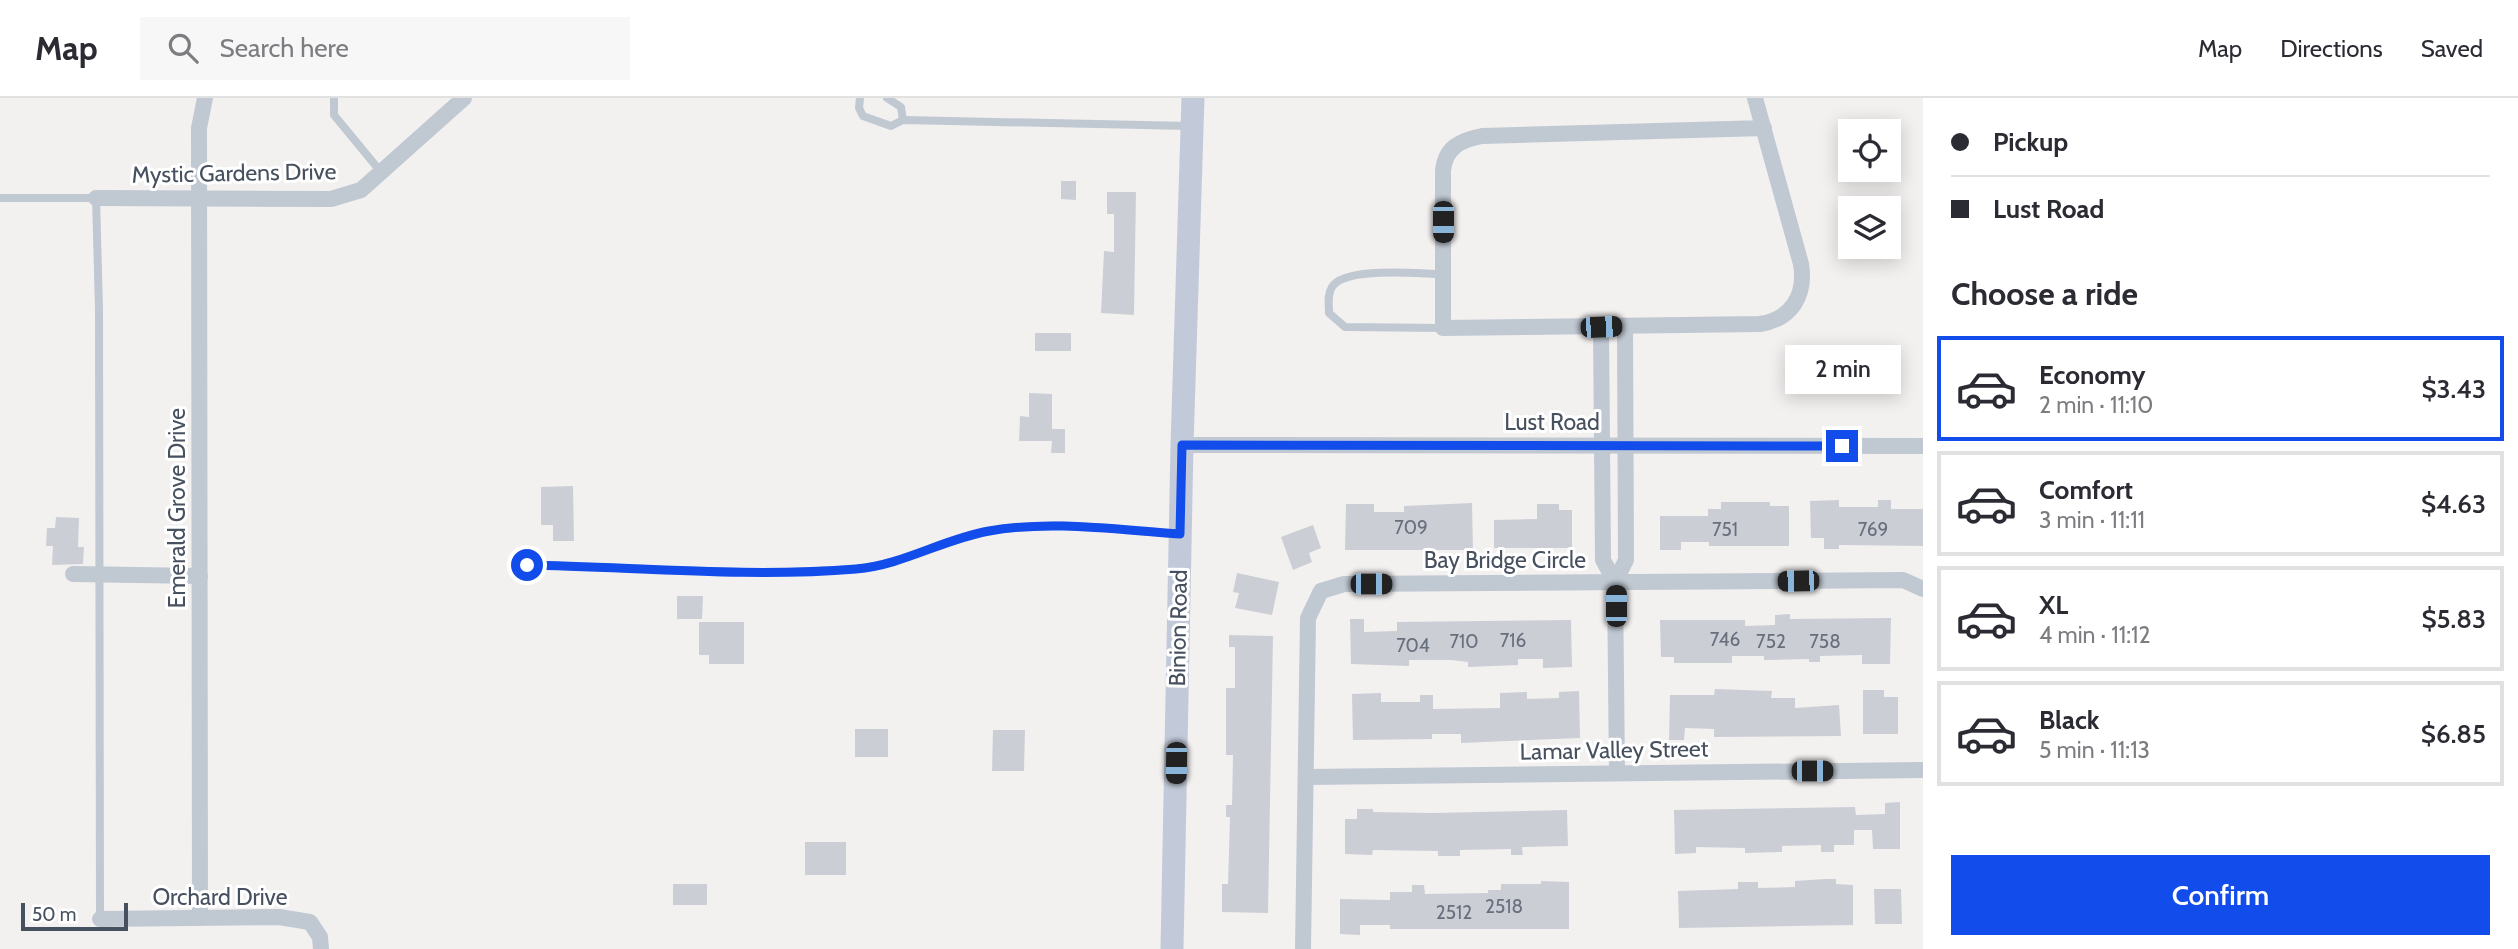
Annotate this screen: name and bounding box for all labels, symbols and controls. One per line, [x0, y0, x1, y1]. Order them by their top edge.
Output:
search box [140, 17, 630, 80]
text: Map [35, 28, 98, 68]
icon: search [164, 29, 202, 67]
text: Search here [220, 32, 349, 64]
text: Map [2198, 34, 2242, 63]
text: Directions [2280, 34, 2383, 63]
text: Saved [2421, 34, 2483, 63]
map controls [1838, 119, 1901, 259]
button: locate [1838, 119, 1901, 182]
text: Pickup [1993, 126, 2068, 158]
street label: Mystic Gardens Drive [131, 157, 337, 189]
text: Lust Road [1993, 193, 2104, 225]
button: layers [1838, 196, 1901, 259]
car [1433, 201, 1454, 243]
text: Choose a ride [1951, 274, 2138, 313]
car [1580, 316, 1623, 338]
callout: 2 min [1784, 344, 1900, 394]
text: 2 min [1815, 355, 1871, 383]
icon: car [1955, 357, 2018, 420]
text: Economy [2039, 359, 2145, 391]
text: $3.43 [2421, 373, 2486, 405]
text: 2 min · 11:10 [2039, 391, 2153, 419]
street label: Emerald Grove Drive [163, 408, 191, 608]
street label: Lust Road [1504, 408, 1600, 436]
route end [1826, 430, 1858, 462]
icon: car [1955, 472, 2018, 535]
text: Comfort [2039, 474, 2133, 506]
text: $4.63 [2421, 488, 2486, 520]
text: 3 min · 11:11 [2039, 506, 2145, 534]
house number: 709 [1394, 516, 1428, 539]
house number: 751 [1712, 518, 1738, 541]
house number: 769 [1858, 518, 1888, 541]
street label: Bay Bridge Circle [1424, 546, 1586, 574]
route start [511, 549, 543, 581]
street label: Binion Road [1163, 569, 1193, 687]
car [1777, 570, 1820, 592]
car [1351, 574, 1393, 595]
car [1606, 585, 1627, 627]
icon: car [1955, 587, 2018, 650]
text: XL [2039, 589, 2068, 621]
text: $5.83 [2421, 603, 2486, 635]
text: 4 min · 11:12 [2039, 621, 2151, 649]
house number: 746 [1710, 628, 1740, 651]
house number: 716 [1500, 629, 1526, 652]
house number: 710 [1449, 630, 1479, 653]
house number: 752 [1756, 630, 1786, 653]
house number: 758 [1809, 630, 1841, 653]
house number: 704 [1396, 634, 1430, 657]
icon: car [1955, 702, 2018, 765]
text: Black [2039, 704, 2099, 736]
text: $6.85 [2421, 718, 2486, 750]
street label: Lamar Valley Street [1519, 734, 1709, 766]
text: 5 min · 11:13 [2039, 736, 2150, 764]
car [1166, 742, 1187, 784]
car [1792, 761, 1834, 782]
button: Confirm [1951, 855, 2490, 935]
street label: Orchard Drive [153, 883, 288, 911]
house number: 2518 [1485, 895, 1523, 918]
scale bar [21, 900, 128, 932]
house number: 2512 [1436, 901, 1472, 924]
text: 50 m [32, 903, 76, 926]

